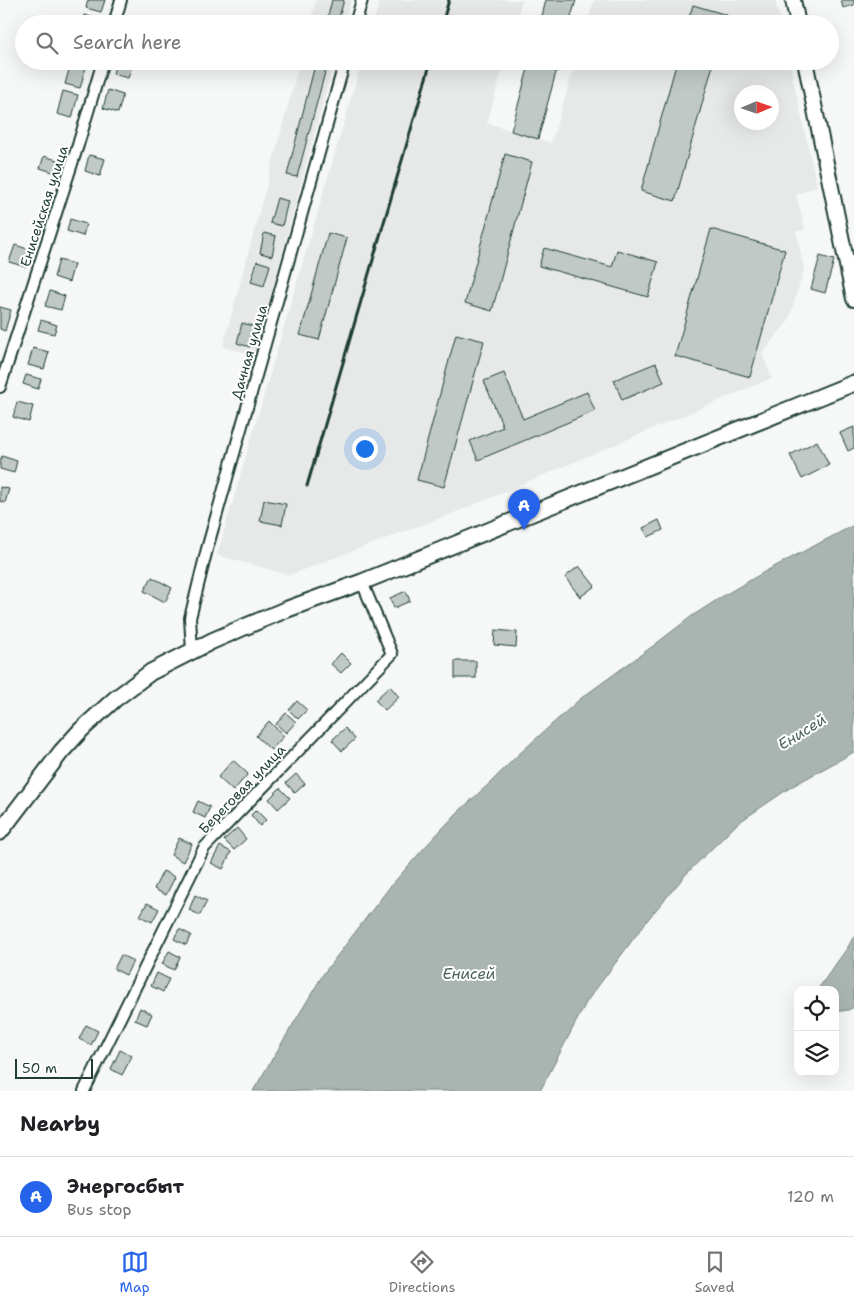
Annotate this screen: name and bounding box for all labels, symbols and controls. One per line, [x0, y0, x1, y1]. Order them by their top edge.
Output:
search box [15, 15, 839, 70]
icon: search [33, 29, 61, 57]
text: Search here [73, 30, 182, 55]
north arrow [734, 85, 779, 130]
street label: Енисейская улица [16, 143, 72, 269]
street label: Дачная улица [227, 302, 271, 401]
your location [352, 436, 378, 462]
pin: A [508, 489, 540, 530]
water label: Енисей [774, 709, 830, 755]
street label: Береговая улица [195, 740, 289, 838]
water label: Енисей [442, 964, 496, 984]
map controls [794, 986, 839, 1076]
button: locate [794, 986, 839, 1031]
button: layers [794, 1031, 839, 1076]
scale bar [15, 1056, 92, 1079]
text: 50 m [22, 1059, 57, 1077]
text: Nearby [20, 1110, 100, 1138]
text: Энергосбыт [67, 1174, 184, 1199]
text: A [30, 1186, 42, 1207]
text: 120 m [787, 1186, 834, 1207]
text: Bus stop [67, 1199, 132, 1220]
tab: Map [120, 1248, 150, 1296]
tab: Directions [389, 1248, 455, 1296]
tab: Saved [695, 1248, 734, 1296]

